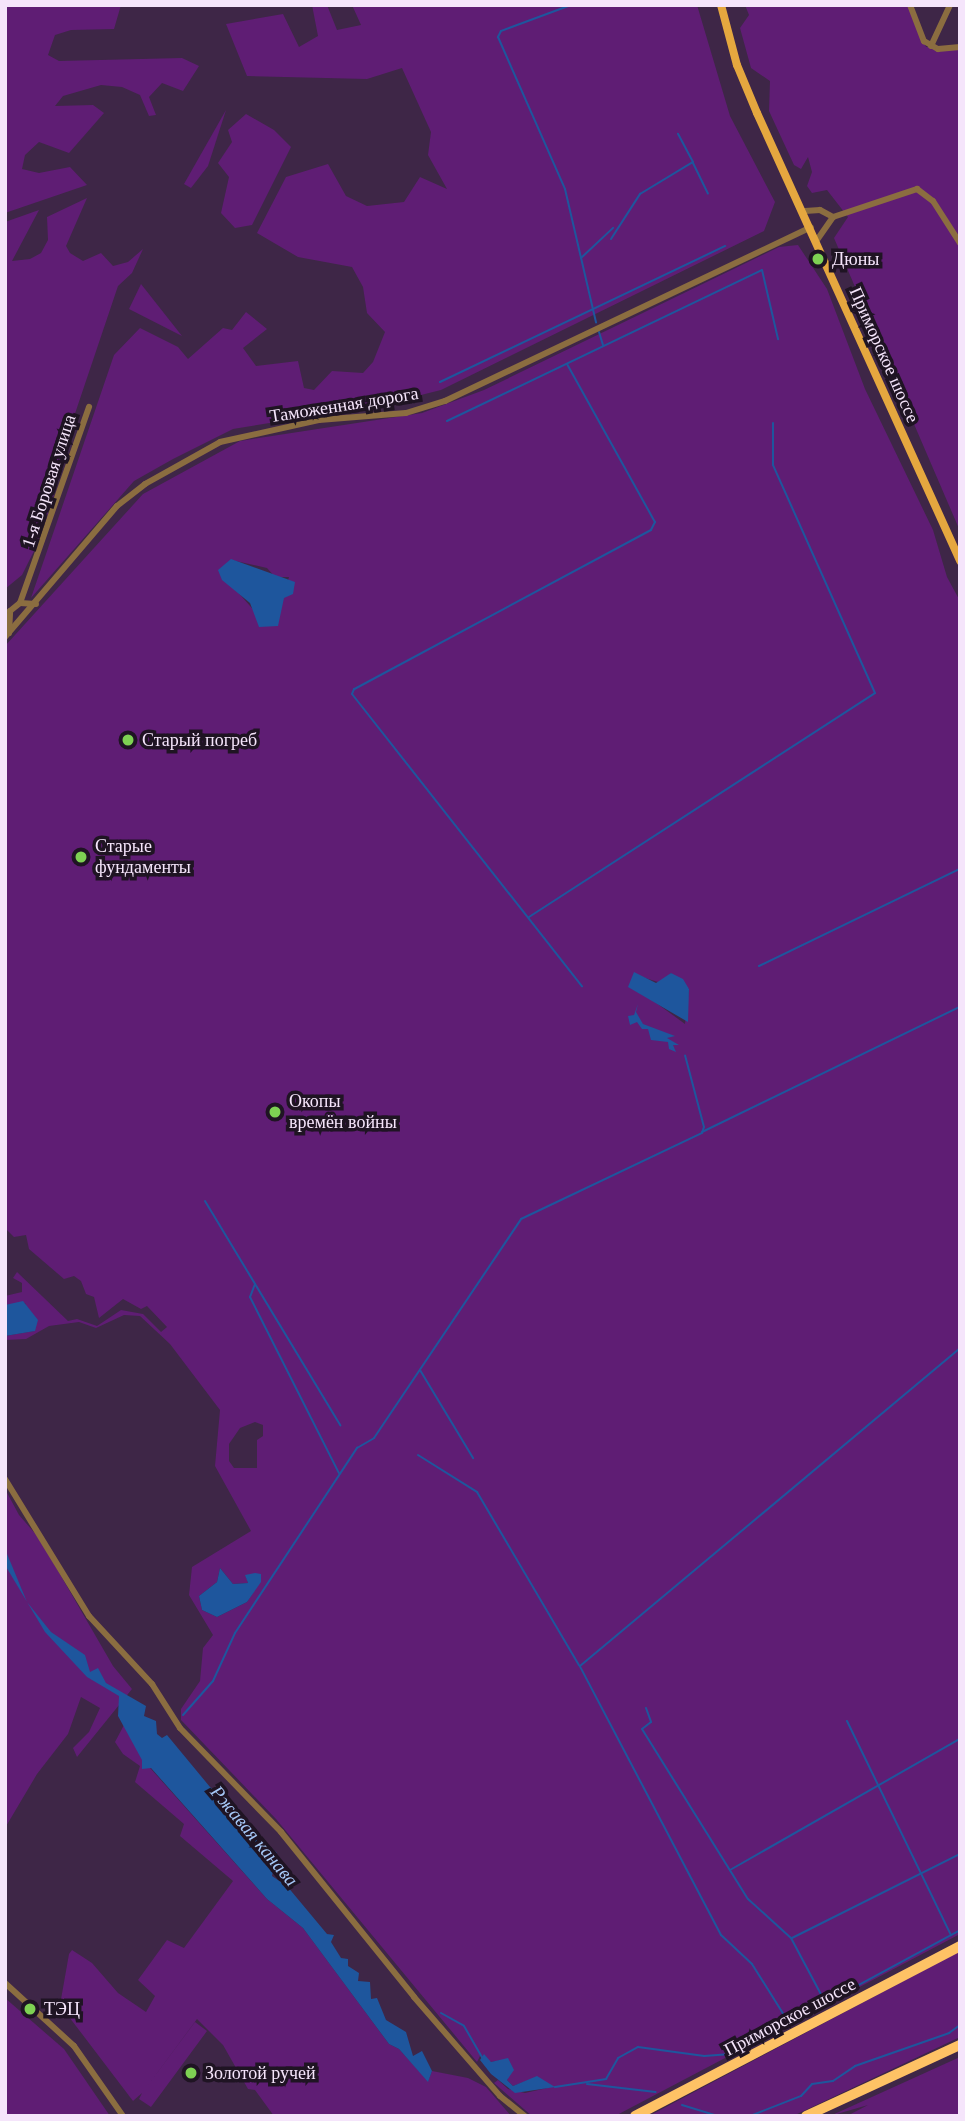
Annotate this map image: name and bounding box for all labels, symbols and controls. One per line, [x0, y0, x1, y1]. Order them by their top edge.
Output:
place label: Дюны [832, 248, 879, 270]
marker: Дюны [810, 251, 826, 267]
street label: Приморское шоссе [844, 284, 924, 426]
street label: Таможенная дорога [268, 383, 420, 427]
street label: 1-я Боровая улица [17, 412, 81, 550]
place label: Старый погреб [142, 729, 257, 751]
marker: Старый погреб [120, 732, 136, 748]
place label: Старые фундаменты [95, 836, 191, 878]
marker: Старые фундаменты [73, 849, 89, 865]
place label: Окопы времён войны [289, 1091, 397, 1134]
marker: Окопы времён войны [267, 1104, 283, 1120]
water label: Ржавая канава [205, 1781, 303, 1891]
street label: Приморское шоссе [720, 1973, 860, 2061]
place label: ТЭЦ [44, 1998, 80, 2020]
marker: ТЭЦ [22, 2001, 38, 2017]
place label: Золотой ручей [205, 2062, 316, 2084]
marker: Золотой ручей [183, 2065, 199, 2081]

